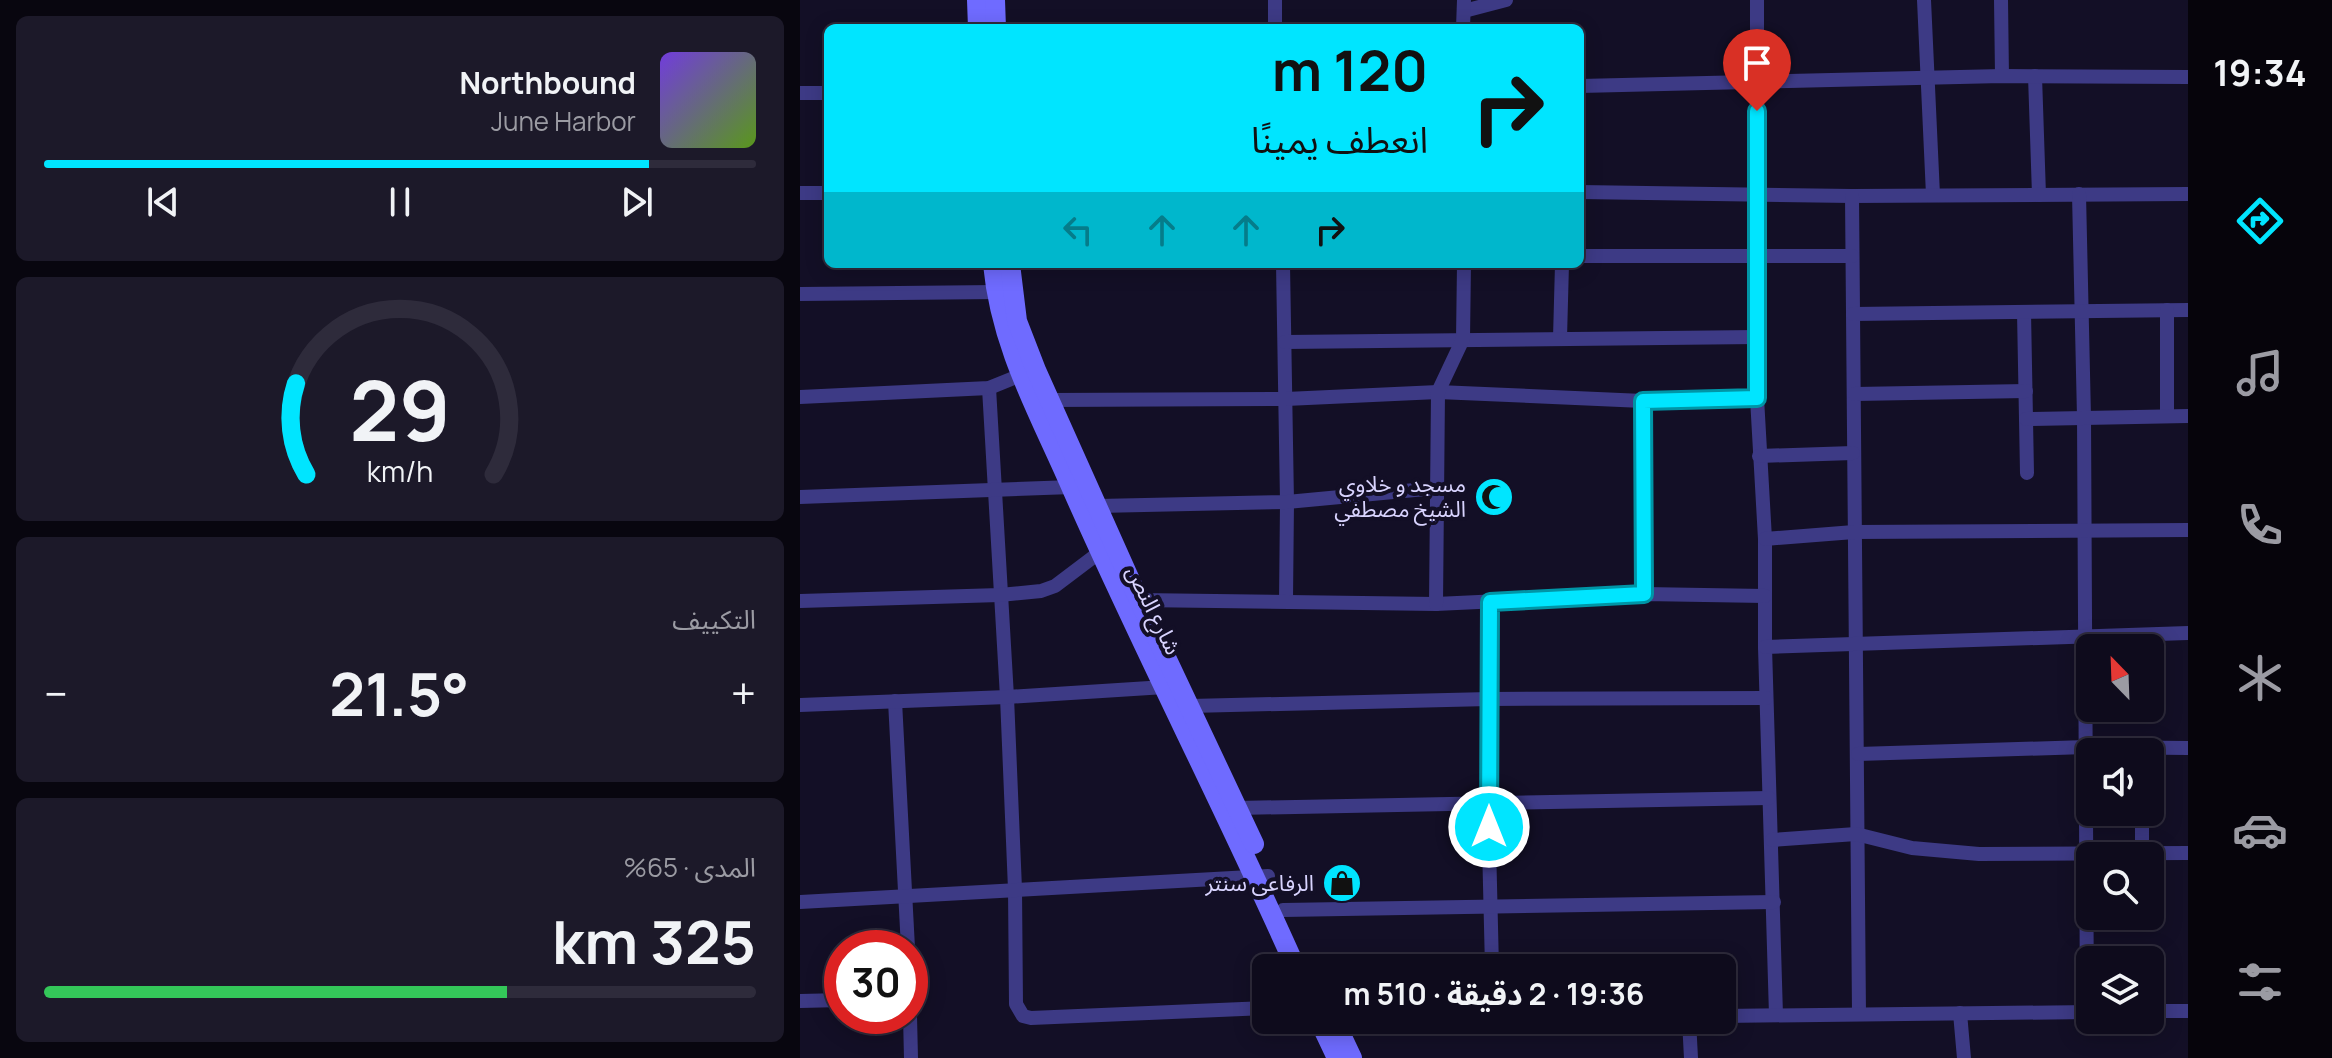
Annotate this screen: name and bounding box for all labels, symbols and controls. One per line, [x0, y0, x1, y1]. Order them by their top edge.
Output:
pin [1723, 29, 1791, 111]
text: 120 m [1272, 31, 1428, 108]
icon: arrive [1735, 41, 1779, 85]
text: 19:34 [2213, 48, 2307, 97]
icon: right [1456, 56, 1560, 160]
text: Northbound [459, 62, 636, 103]
text: June Harbor [491, 103, 636, 139]
text: انعطف يمينًا [1251, 115, 1428, 164]
icon: previous [141, 180, 185, 224]
icon: pause [378, 180, 422, 224]
icon: next [615, 180, 659, 224]
icon: directions [2232, 193, 2288, 249]
icon: left [1056, 208, 1100, 252]
icon: ahead [1140, 208, 1184, 252]
icon: ahead [1224, 208, 1268, 252]
icon: right [1308, 208, 1352, 252]
icon: music [2232, 345, 2288, 401]
text: 29 [349, 351, 451, 465]
text: km/h [367, 452, 433, 491]
place label: مسجد و خلاوي الشيخ مصطفي [1334, 469, 1466, 526]
mosque icon: مسجد و خلاوي الشيخ مصطفي [1473, 476, 1515, 518]
icon: phone [2232, 497, 2288, 553]
street label: شارع النص [1118, 560, 1188, 660]
text: التكييف [672, 601, 756, 637]
north arrow [2076, 634, 2164, 722]
map controls [2076, 634, 2164, 1034]
icon: climate [2232, 650, 2288, 706]
text: 21.5° [329, 652, 469, 734]
text: − [44, 663, 68, 723]
text: + [731, 663, 756, 723]
button: sound [2076, 738, 2164, 826]
position arrow [1447, 785, 1531, 869]
icon: car [2232, 802, 2288, 858]
button: search [2076, 842, 2164, 930]
text: المدى · 65% [624, 849, 756, 885]
shop icon: الرفاعى سنتر [1321, 862, 1363, 904]
place label: الرفاعى سنتر [1204, 868, 1314, 898]
text: 325 km [552, 900, 756, 982]
speed limit sign: 30 [824, 930, 928, 1034]
button: layers [2076, 946, 2164, 1034]
icon: filters [2232, 954, 2288, 1010]
text: 19:36 · 2 دقيقة · 510 m [1344, 973, 1644, 1014]

